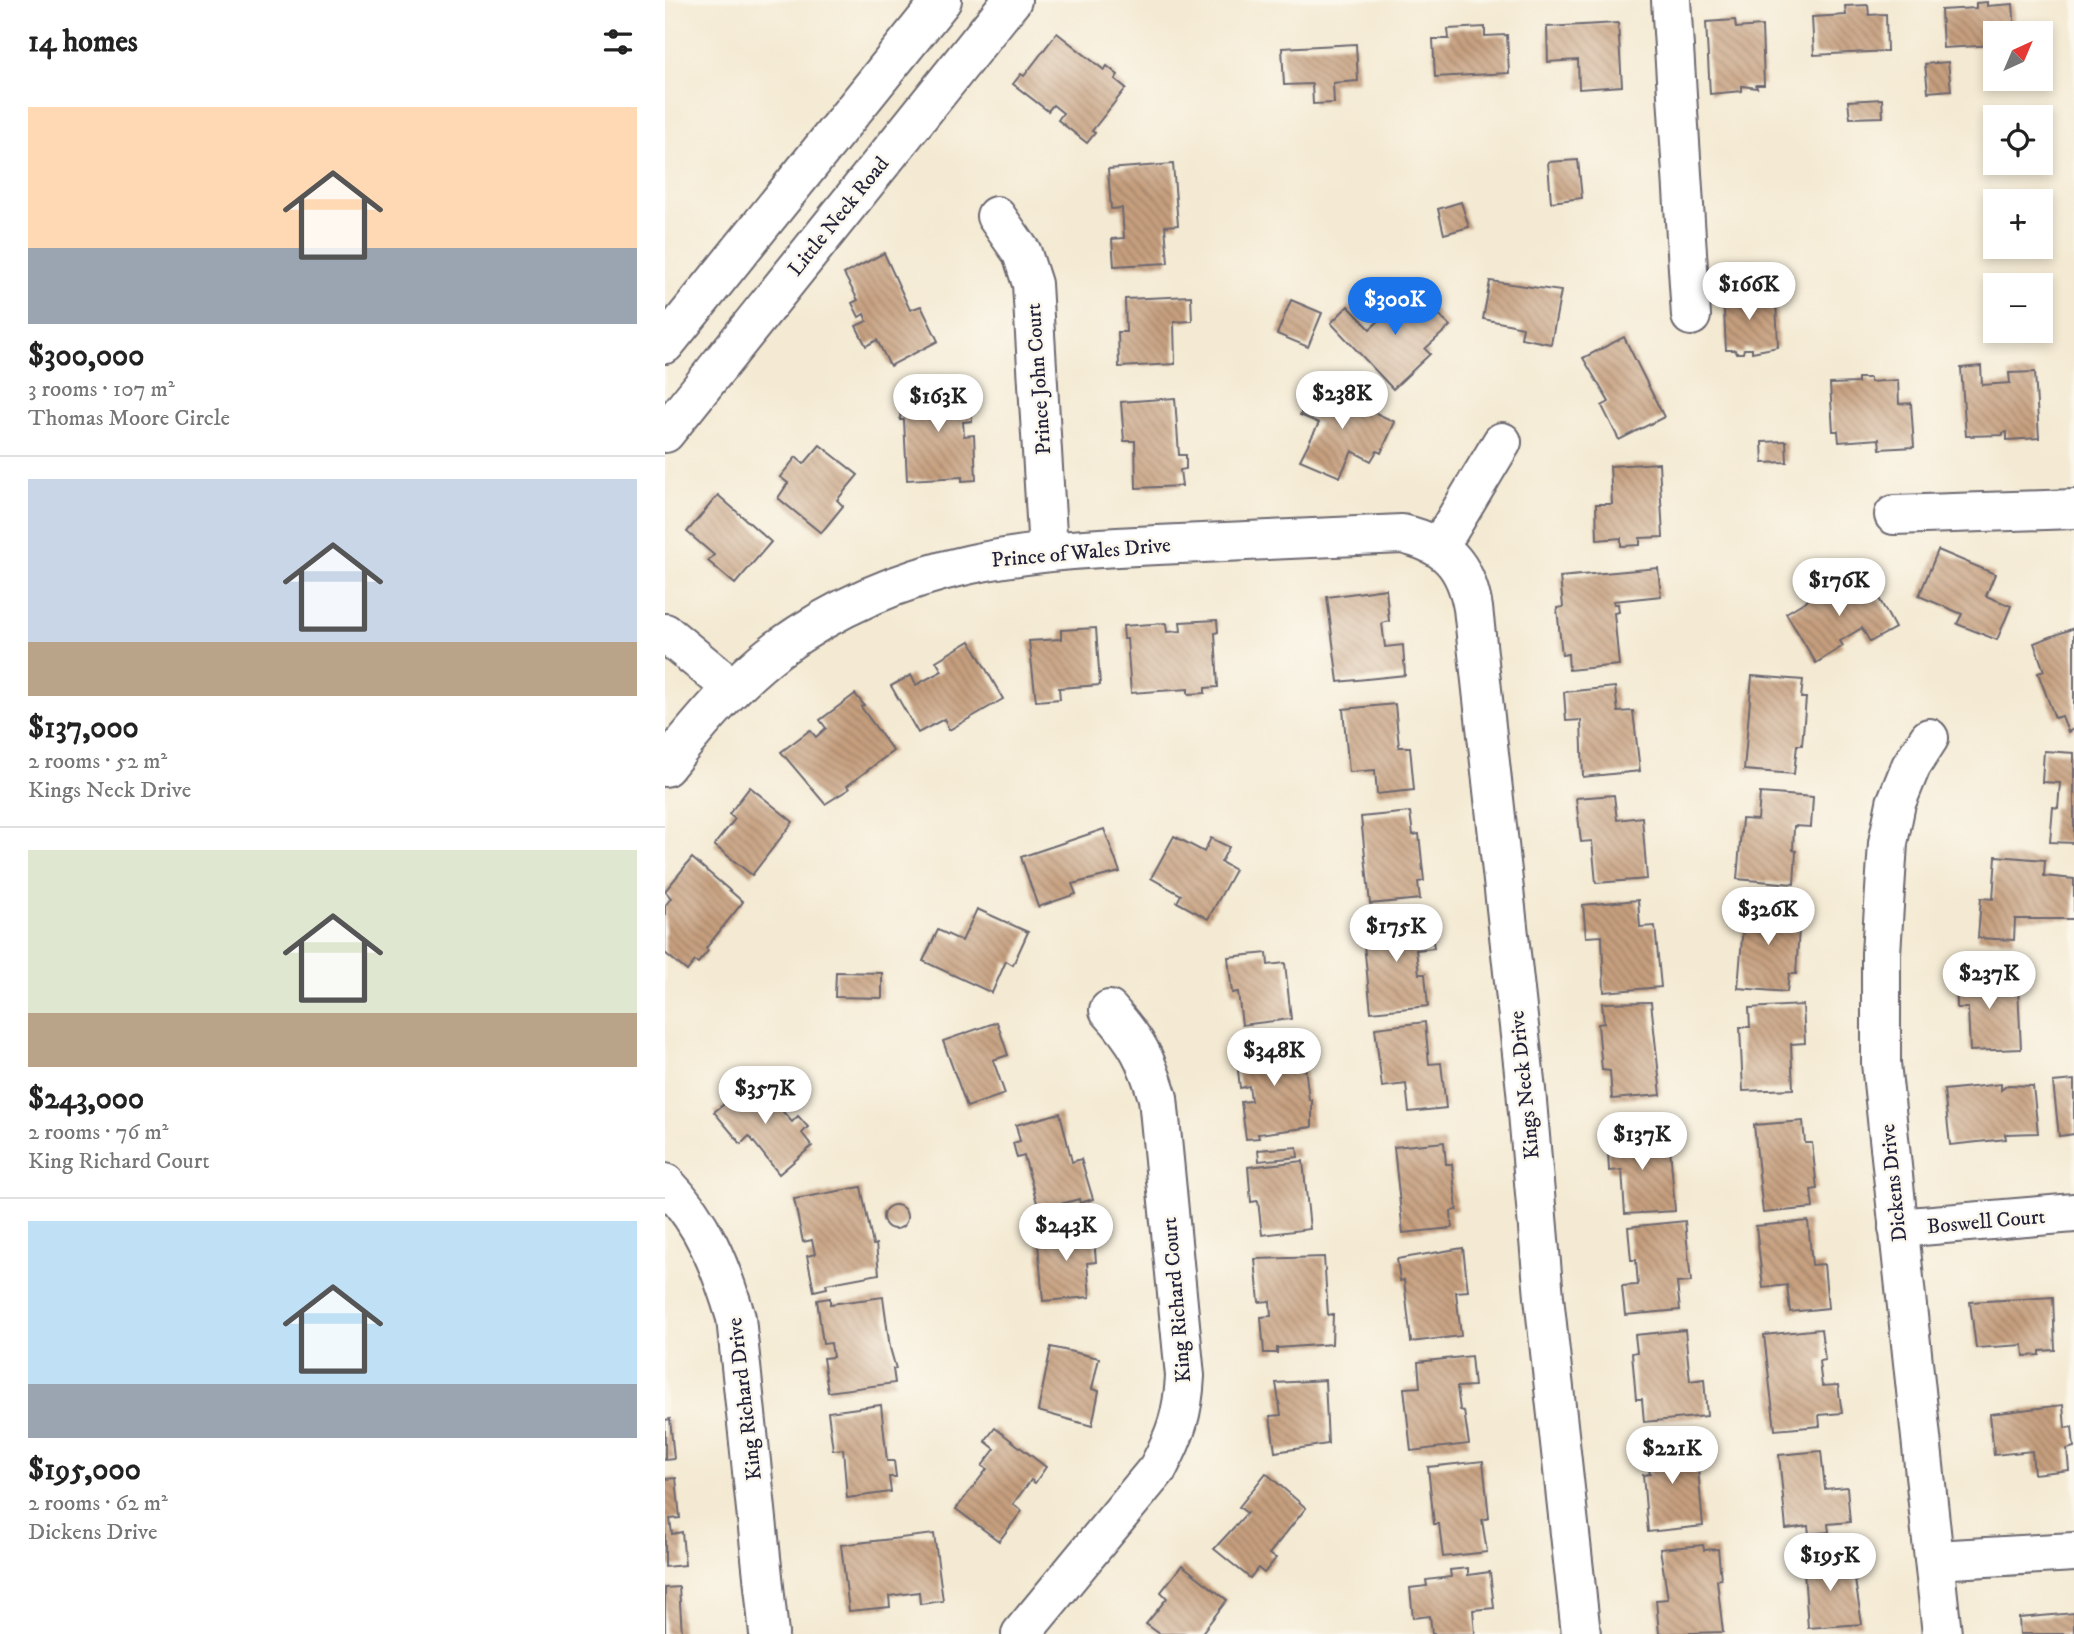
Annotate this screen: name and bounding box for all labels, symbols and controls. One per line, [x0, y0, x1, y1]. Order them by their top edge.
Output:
north arrow [1983, 21, 2053, 91]
map controls [1983, 21, 2053, 343]
icon: filters [599, 23, 637, 61]
text: 14 homes [28, 24, 138, 61]
button: locate [1983, 105, 2053, 175]
street label: Little Neck Road [783, 151, 895, 282]
icon: home [270, 152, 396, 278]
button: + [1983, 189, 2053, 259]
pin: $166K [1700, 262, 1798, 322]
text: $166K [1718, 270, 1780, 299]
button: − [1983, 273, 2053, 343]
pin: $300K [1346, 278, 1444, 337]
text: $300K [1364, 285, 1426, 314]
street label: Prince John Court [1021, 302, 1057, 456]
text: $300,000 [28, 338, 144, 375]
pin: $238K [1293, 372, 1391, 431]
pin: $163K [889, 374, 987, 434]
text: 3 rooms · 107 m² [28, 375, 175, 404]
text: $238K [1312, 379, 1372, 408]
text: $163K [909, 382, 967, 411]
text: Thomas Moore Circle [28, 404, 230, 433]
icon: home [270, 524, 396, 650]
street label: Prince of Wales Drive [990, 532, 1172, 574]
pin: $176K [1790, 558, 1888, 618]
text: $176K [1808, 566, 1870, 595]
text: $137,000 [28, 710, 139, 747]
text: 2 rooms · 52 m² [28, 747, 167, 776]
text: Kings Neck Drive [28, 776, 191, 805]
pin: $326K [1719, 888, 1817, 947]
icon: home [270, 895, 396, 1021]
text: $326K [1738, 895, 1798, 924]
pin: $175K [1347, 904, 1445, 964]
text: $175K [1366, 912, 1426, 941]
pin: $237K [1940, 951, 2038, 1011]
text: $237K [1959, 959, 2019, 988]
street label: Kings Neck Drive [1504, 1009, 1546, 1160]
pin: $348K [1225, 1028, 1323, 1088]
text: $348K [1243, 1036, 1305, 1065]
pin: $357K [716, 1066, 814, 1126]
text: $357K [735, 1074, 795, 1103]
text: $243,000 [28, 1081, 144, 1118]
pin: $137K [1593, 1112, 1691, 1172]
text: 2 rooms · 76 m² [28, 1118, 168, 1147]
text: $137K [1613, 1120, 1671, 1149]
street label: Dickens Drive [1875, 1122, 1913, 1243]
text: King Richard Court [28, 1147, 210, 1176]
pin: $243K [1017, 1204, 1115, 1263]
street label: Boswell Court [1926, 1204, 2047, 1240]
text: $243K [1035, 1211, 1097, 1240]
street label: King Richard Court [1157, 1216, 1197, 1384]
icon: home [270, 1266, 396, 1392]
street label: King Richard Drive [722, 1316, 768, 1482]
pin: $221K [1623, 1426, 1721, 1486]
text: $221K [1642, 1434, 1702, 1463]
text: $195,000 [28, 1452, 141, 1489]
text: 2 rooms · 62 m² [28, 1489, 168, 1518]
text: Dickens Drive [28, 1518, 158, 1547]
pin: $195K [1781, 1534, 1879, 1593]
text: $195K [1800, 1541, 1860, 1570]

